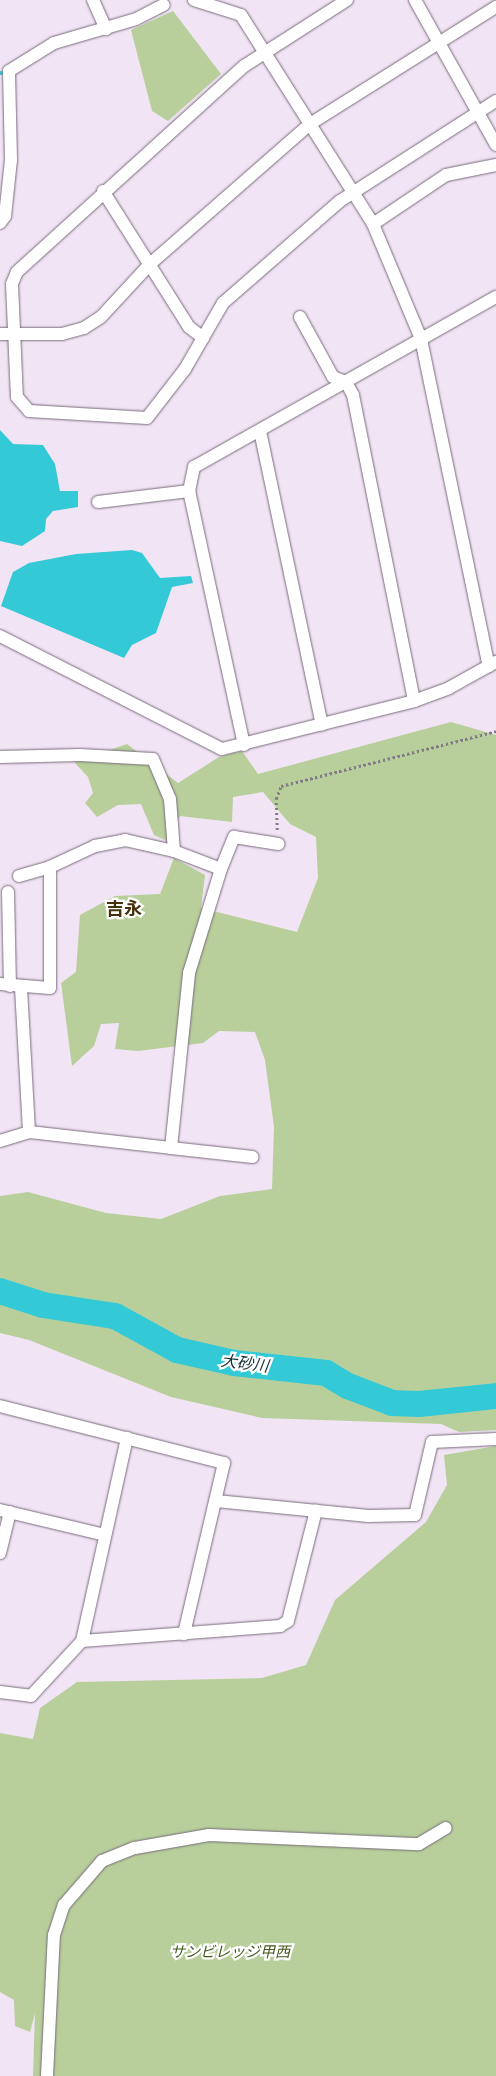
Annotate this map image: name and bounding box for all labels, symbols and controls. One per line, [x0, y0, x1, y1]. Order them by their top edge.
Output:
district label: 吉永 [106, 897, 142, 919]
water label: 大砂川 [220, 1350, 270, 1374]
park label: サンビレッジ甲西 [170, 1942, 290, 1960]

